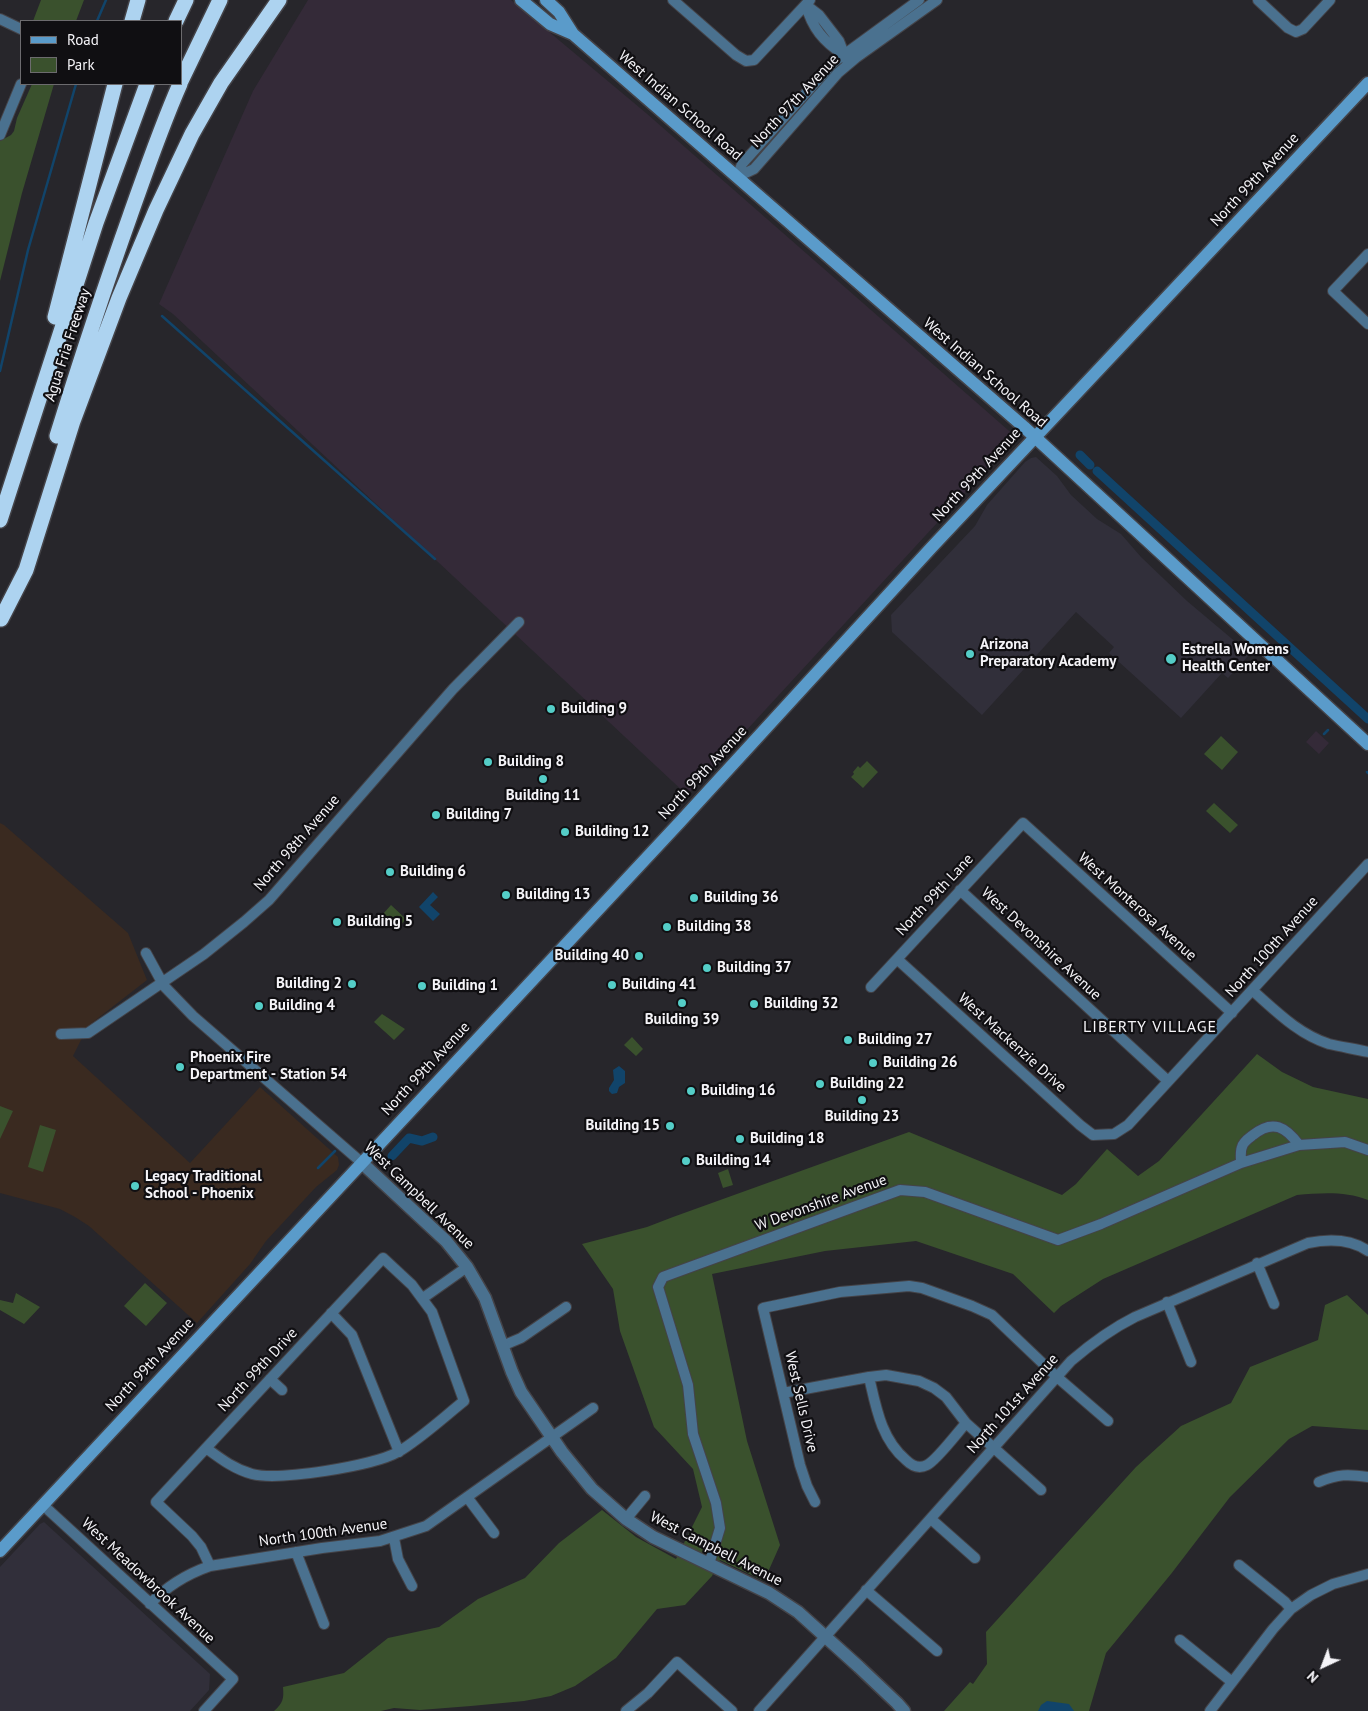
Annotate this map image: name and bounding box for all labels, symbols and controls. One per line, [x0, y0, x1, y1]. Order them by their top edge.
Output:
legend [20, 20, 182, 85]
text: Road [67, 30, 99, 49]
street label: West Indian School Road [614, 47, 746, 165]
street label: North 97th Avenue [747, 51, 843, 151]
text: Park [67, 55, 95, 74]
street label: North 99th Avenue [1207, 129, 1303, 231]
street label: Agua Fria Freeway [41, 286, 95, 404]
street label: West Indian School Road [919, 314, 1051, 432]
street label: North 99th Avenue [929, 424, 1025, 526]
place label: Arizona Preparatory Academy [980, 636, 1116, 671]
place label: Estrella Womens Health Center [1182, 641, 1289, 676]
marker: Arizona Preparatory Academy [964, 648, 976, 660]
marker: Estrella Womens Health Center [1164, 652, 1178, 666]
place label: Building 9 [561, 700, 627, 718]
marker: Building 9 [545, 703, 557, 715]
street label: North 99th Avenue [655, 722, 751, 824]
place label: Building 8 [498, 753, 564, 771]
marker: Building 8 [482, 756, 494, 768]
marker: Building 11 [537, 773, 549, 785]
place label: Building 11 [506, 787, 580, 805]
street label: North 98th Avenue [250, 791, 344, 895]
place label: Building 7 [446, 806, 512, 824]
marker: Building 7 [430, 809, 442, 821]
place label: Building 12 [575, 823, 650, 841]
marker: Building 12 [559, 826, 571, 838]
street label: West Monterosa Avenue [1074, 849, 1200, 965]
street label: North 99th Lane [892, 850, 978, 940]
place label: Building 6 [400, 863, 466, 881]
marker: Building 6 [384, 866, 396, 878]
street label: West Devonshire Avenue [977, 884, 1105, 1004]
place label: Building 13 [516, 886, 591, 904]
marker: Building 13 [500, 889, 512, 901]
place label: Building 36 [704, 889, 779, 907]
marker: Building 36 [688, 892, 700, 904]
street label: North 100th Avenue [1222, 893, 1322, 1001]
place label: Building 5 [347, 913, 413, 931]
marker: Building 5 [331, 916, 343, 928]
place label: Building 38 [677, 918, 752, 936]
marker: Building 38 [661, 921, 673, 933]
place label: Building 40 [554, 947, 629, 965]
marker: Building 40 [633, 950, 645, 962]
place label: Building 37 [717, 959, 792, 977]
marker: Building 37 [701, 962, 713, 974]
place label: Building 2 [276, 975, 342, 993]
place label: Building 41 [622, 976, 697, 994]
place label: Building 1 [432, 977, 498, 995]
marker: Building 2 [346, 978, 358, 990]
marker: Building 41 [606, 979, 618, 991]
marker: Building 1 [416, 980, 428, 992]
street label: West Mackenzie Drive [954, 990, 1070, 1096]
place label: Building 32 [764, 995, 839, 1013]
place label: Building 4 [269, 997, 335, 1015]
marker: Building 39 [676, 997, 688, 1009]
marker: Building 32 [748, 998, 760, 1010]
marker: Building 4 [253, 1000, 265, 1012]
place label: Building 39 [645, 1011, 719, 1029]
district label: LIBERTY VILLAGE [1081, 1017, 1219, 1037]
street label: North 99th Avenue [378, 1018, 474, 1120]
place label: Building 27 [858, 1031, 933, 1049]
marker: Building 27 [842, 1034, 854, 1046]
place label: Phoenix Fire Department - Station 54 [190, 1049, 347, 1084]
place label: Building 26 [883, 1054, 958, 1072]
marker: Building 26 [867, 1057, 879, 1069]
marker: Phoenix Fire Department - Station 54 [174, 1061, 186, 1073]
place label: Building 22 [830, 1075, 905, 1093]
marker: Building 22 [814, 1078, 826, 1090]
place label: Building 16 [701, 1082, 776, 1100]
marker: Building 16 [685, 1085, 697, 1097]
marker: Building 23 [856, 1094, 868, 1106]
place label: Building 23 [825, 1108, 899, 1126]
place label: Building 15 [585, 1117, 660, 1135]
marker: Building 15 [664, 1120, 676, 1132]
place label: Building 18 [750, 1130, 825, 1148]
marker: Building 18 [734, 1133, 746, 1145]
street label: West Campbell Avenue [360, 1139, 478, 1253]
place label: Building 14 [696, 1152, 771, 1170]
marker: Building 14 [680, 1155, 692, 1167]
place label: Legacy Traditional School - Phoenix [145, 1168, 262, 1203]
street label: W Devonshire Avenue [753, 1171, 889, 1235]
marker: Legacy Traditional School - Phoenix [129, 1180, 141, 1192]
street label: North 99th Avenue [102, 1314, 198, 1416]
street label: North 99th Drive [215, 1324, 301, 1416]
street label: West Sells Drive [781, 1350, 821, 1454]
street label: North 101st Avenue [964, 1351, 1062, 1457]
street label: West Campbell Avenue [647, 1508, 785, 1590]
street label: West Meadowbrook Avenue [77, 1514, 219, 1648]
street label: North 100th Avenue [258, 1515, 388, 1551]
north arrow [1298, 1641, 1348, 1691]
text: N [1303, 1667, 1322, 1687]

